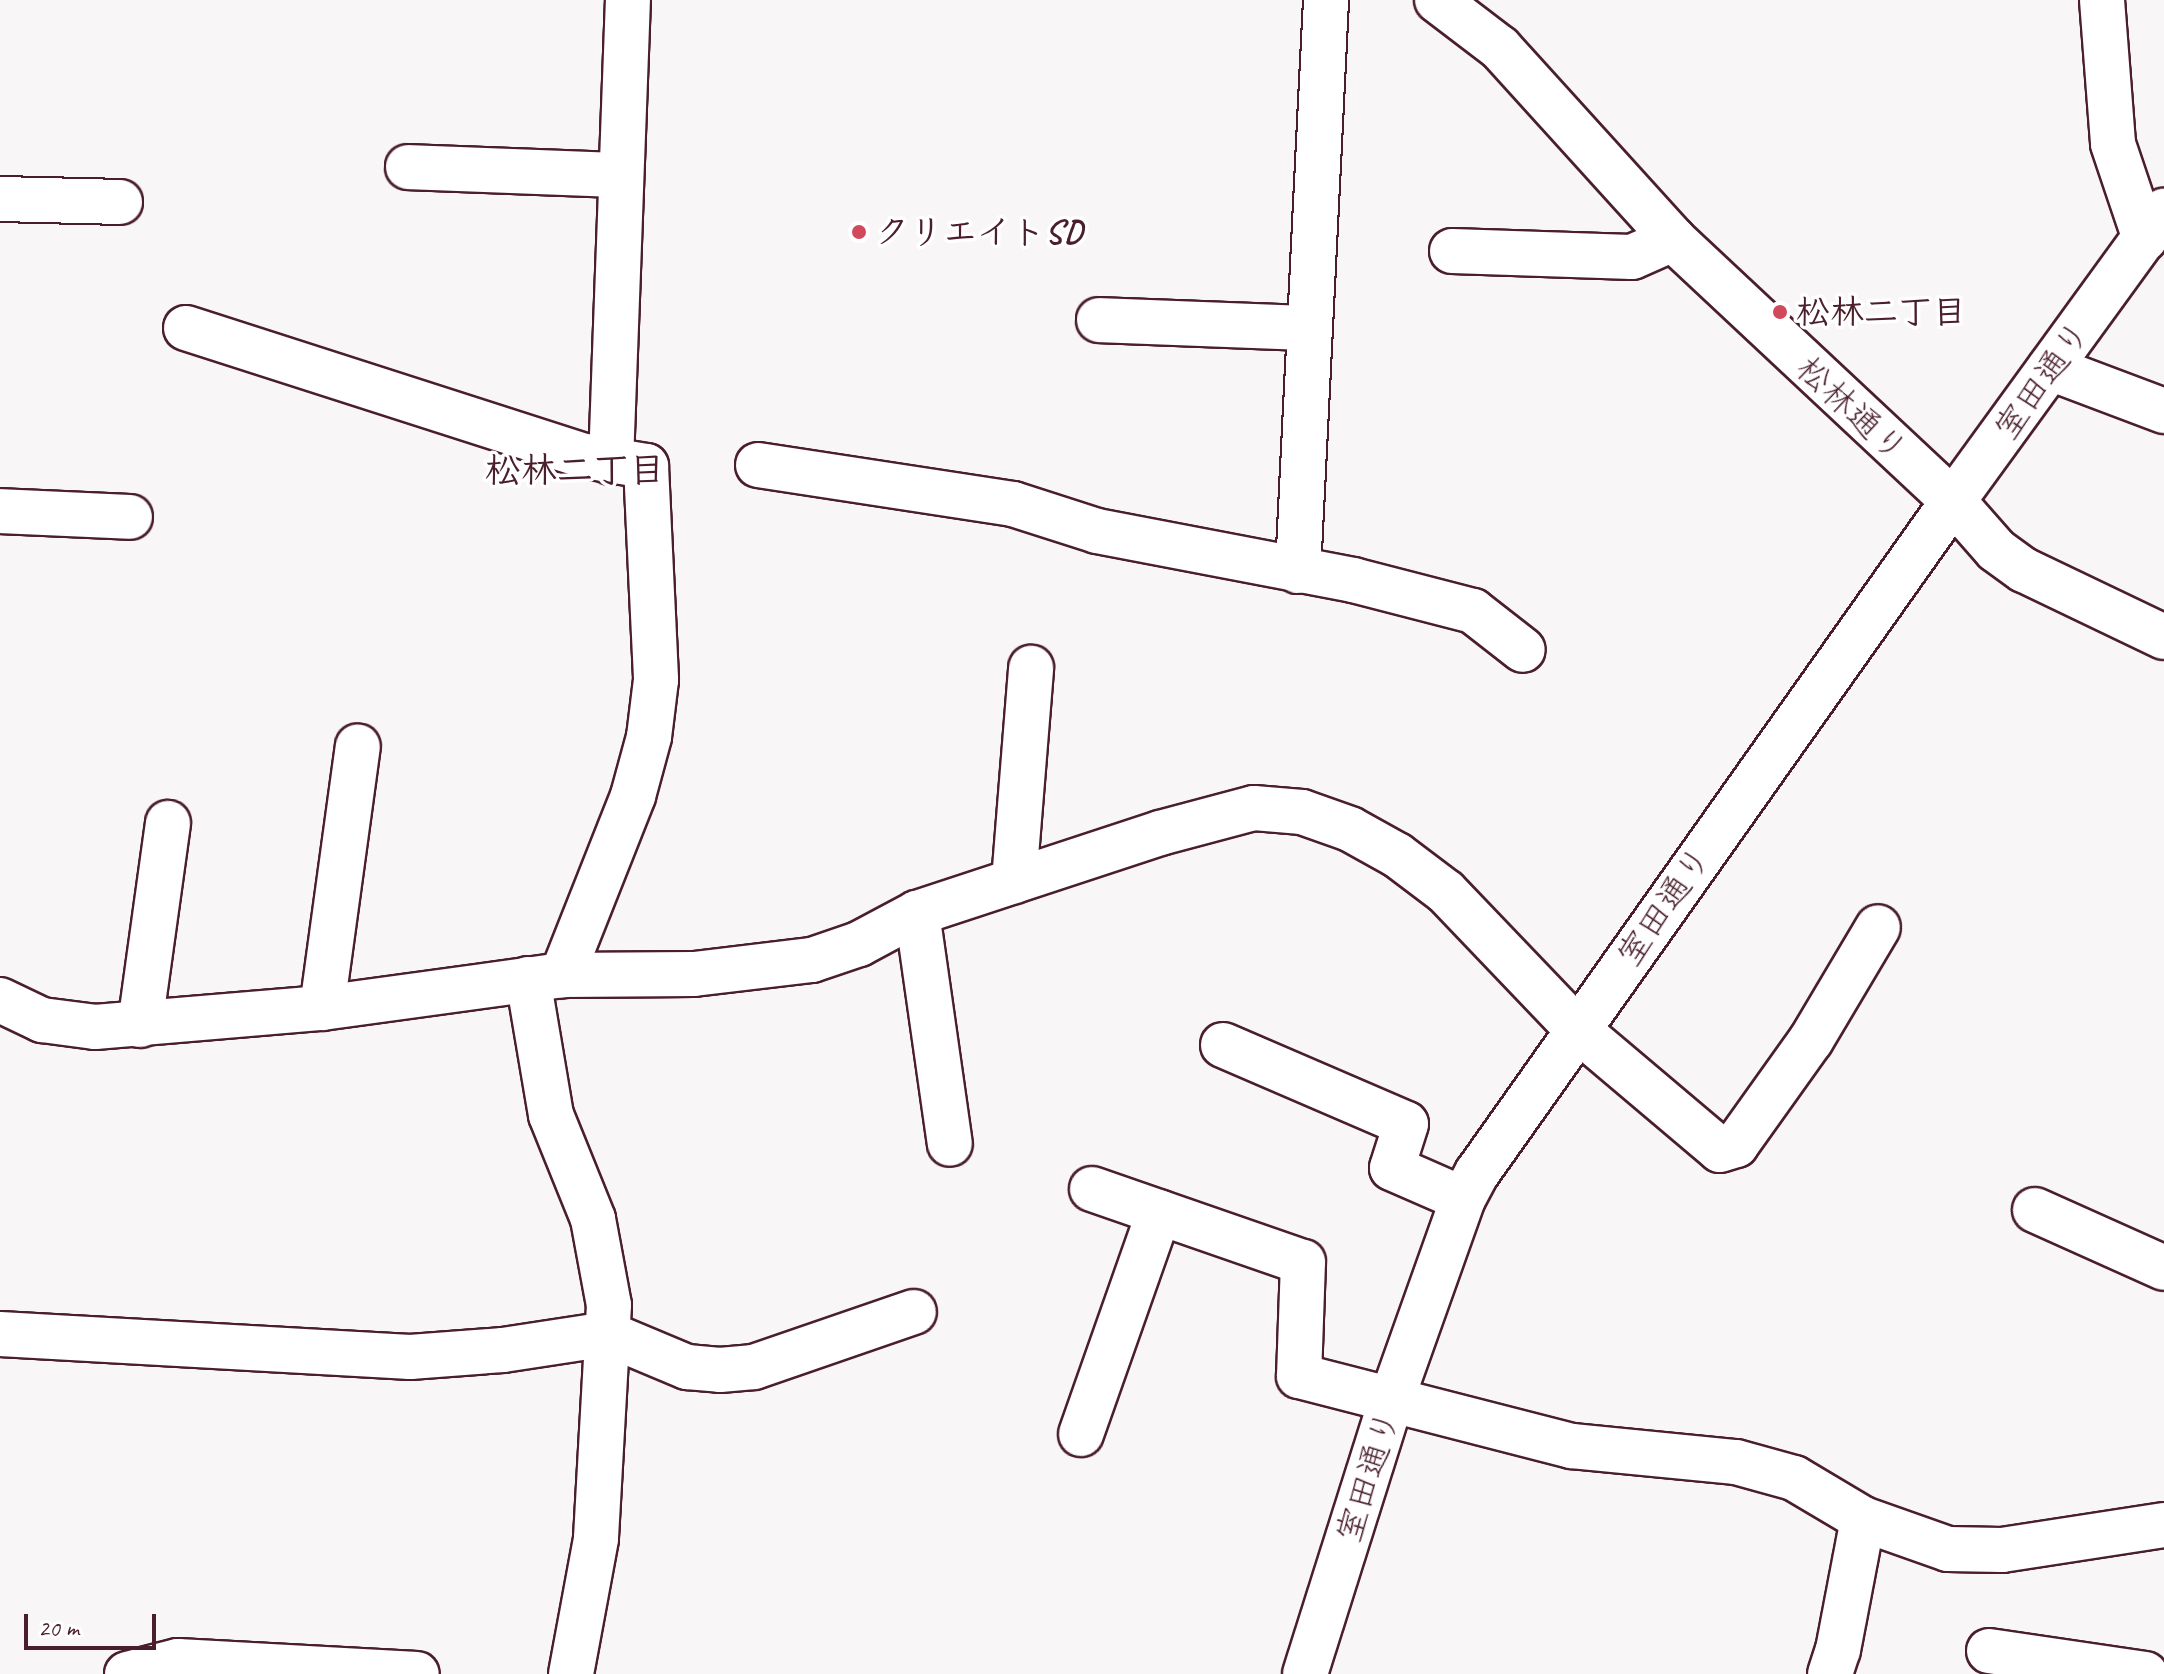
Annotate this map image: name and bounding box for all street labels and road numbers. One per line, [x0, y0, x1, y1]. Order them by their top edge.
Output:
street label: 室田通り [1986, 313, 2098, 447]
street label: 松林通り [1788, 348, 1916, 470]
street label: 室田通り [1608, 839, 1720, 973]
street label: 室田通り [1328, 1405, 1408, 1547]

